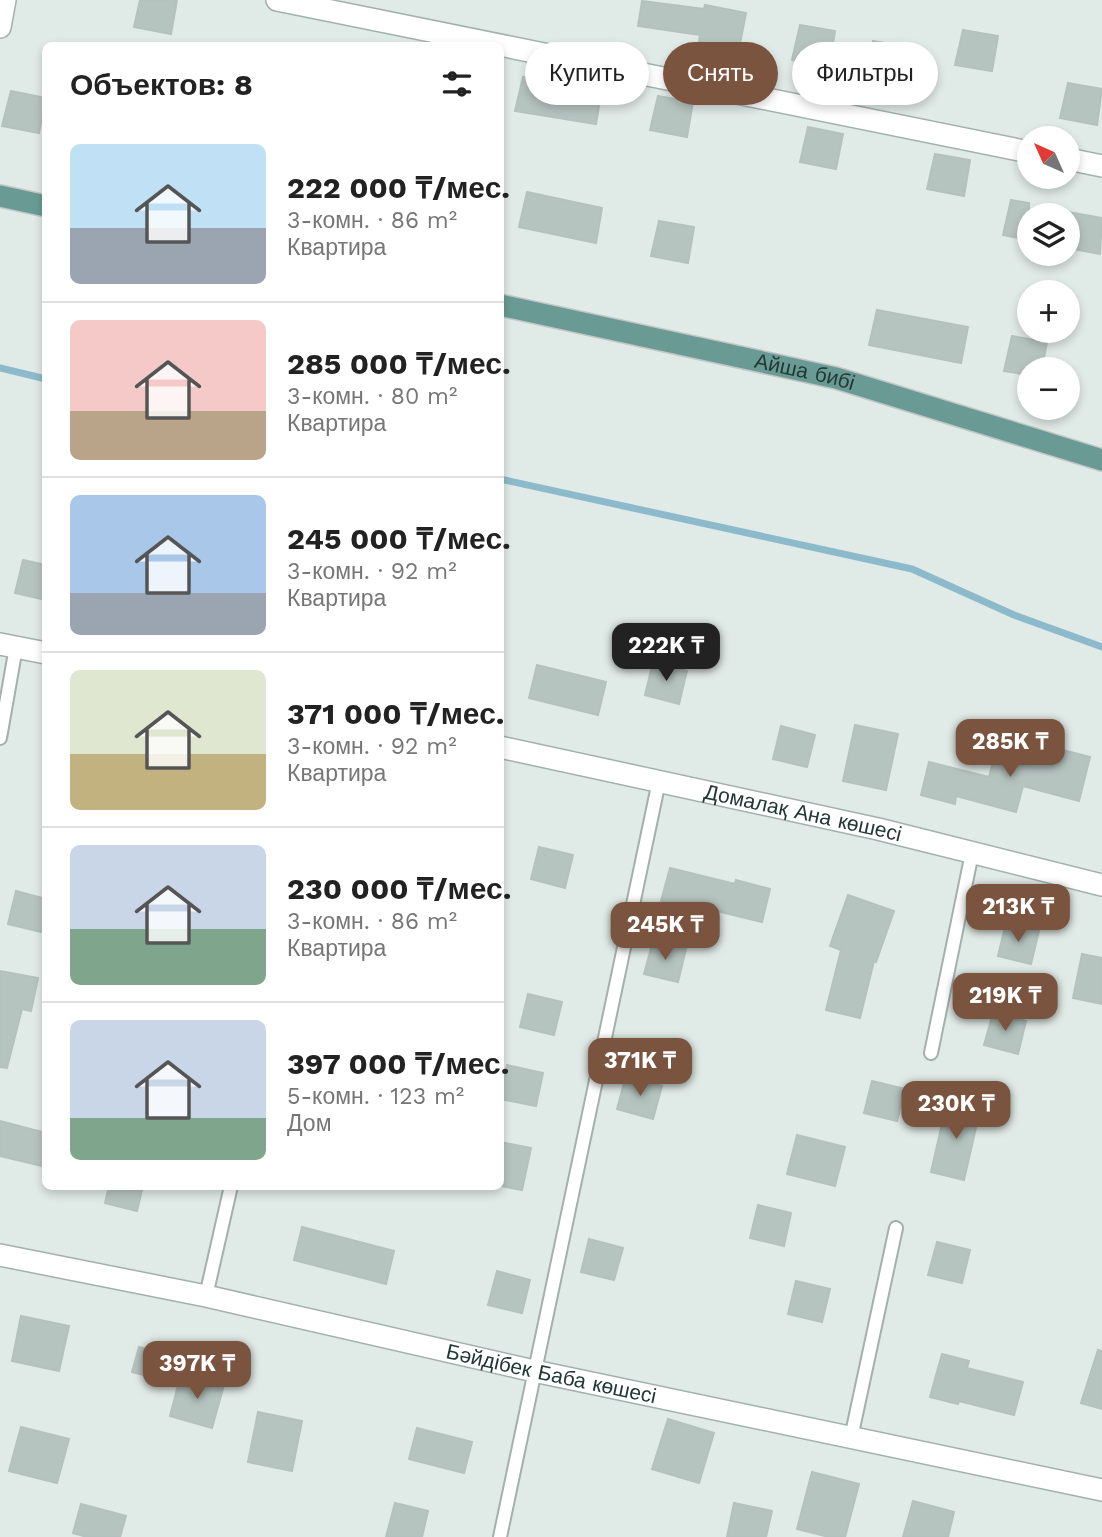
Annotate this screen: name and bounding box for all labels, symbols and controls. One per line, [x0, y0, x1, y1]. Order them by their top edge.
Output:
chip: Купить [525, 42, 649, 105]
chip: Снять [663, 42, 778, 105]
chip: Фильтры [792, 42, 938, 105]
icon: filters [438, 65, 476, 103]
text: Объектов: 8 [70, 67, 253, 102]
north arrow [1017, 126, 1080, 189]
map controls [1017, 126, 1080, 420]
text: 222 000 ₸/мес. [287, 170, 510, 205]
icon: home [126, 172, 210, 256]
button: layers [1017, 203, 1080, 266]
text: 3-комн. · 86 m² [287, 207, 457, 234]
text: Квартира [287, 234, 386, 261]
button: + [1017, 280, 1080, 343]
text: 285 000 ₸/мес. [287, 346, 511, 381]
icon: home [126, 348, 210, 432]
street label: Айша бибі [753, 348, 858, 395]
button: − [1017, 357, 1080, 420]
text: 3-комн. · 80 m² [287, 383, 457, 410]
text: Квартира [287, 410, 386, 437]
text: 245 000 ₸/мес. [287, 521, 511, 556]
icon: home [126, 523, 210, 607]
text: 3-комн. · 92 m² [287, 558, 457, 585]
text: Квартира [287, 585, 386, 612]
pin: 222K ₸ [609, 624, 723, 683]
text: 222K ₸ [628, 632, 704, 659]
text: 371 000 ₸/мес. [287, 696, 505, 731]
icon: home [126, 698, 210, 782]
pin: 285K ₸ [953, 720, 1067, 779]
text: 285K ₸ [972, 728, 1048, 755]
text: 3-комн. · 92 m² [287, 733, 457, 760]
text: Квартира [287, 760, 386, 787]
street label: Домалақ Ана көшесі [702, 779, 904, 846]
text: 230 000 ₸/мес. [287, 871, 511, 906]
icon: home [126, 873, 210, 957]
pin: 213K ₸ [961, 884, 1075, 944]
text: 213K ₸ [982, 893, 1054, 920]
pin: 245K ₸ [608, 902, 722, 962]
text: 3-комн. · 86 m² [287, 908, 457, 935]
text: 245K ₸ [627, 911, 703, 938]
text: Квартира [287, 935, 386, 962]
pin: 219K ₸ [948, 974, 1062, 1033]
text: 219K ₸ [969, 982, 1041, 1009]
pin: 371K ₸ [583, 1038, 697, 1098]
text: 397 000 ₸/мес. [287, 1046, 509, 1081]
text: 371K ₸ [604, 1047, 676, 1074]
icon: home [126, 1048, 210, 1132]
pin: 230K ₸ [899, 1082, 1013, 1141]
text: 5-комн. · 123 m² [287, 1083, 464, 1110]
text: 230K ₸ [917, 1090, 995, 1117]
text: Дом [287, 1110, 331, 1137]
street label: Бәйдібек Баба көшесі [444, 1338, 659, 1408]
pin: 397K ₸ [140, 1342, 254, 1401]
text: 397K ₸ [159, 1350, 235, 1377]

